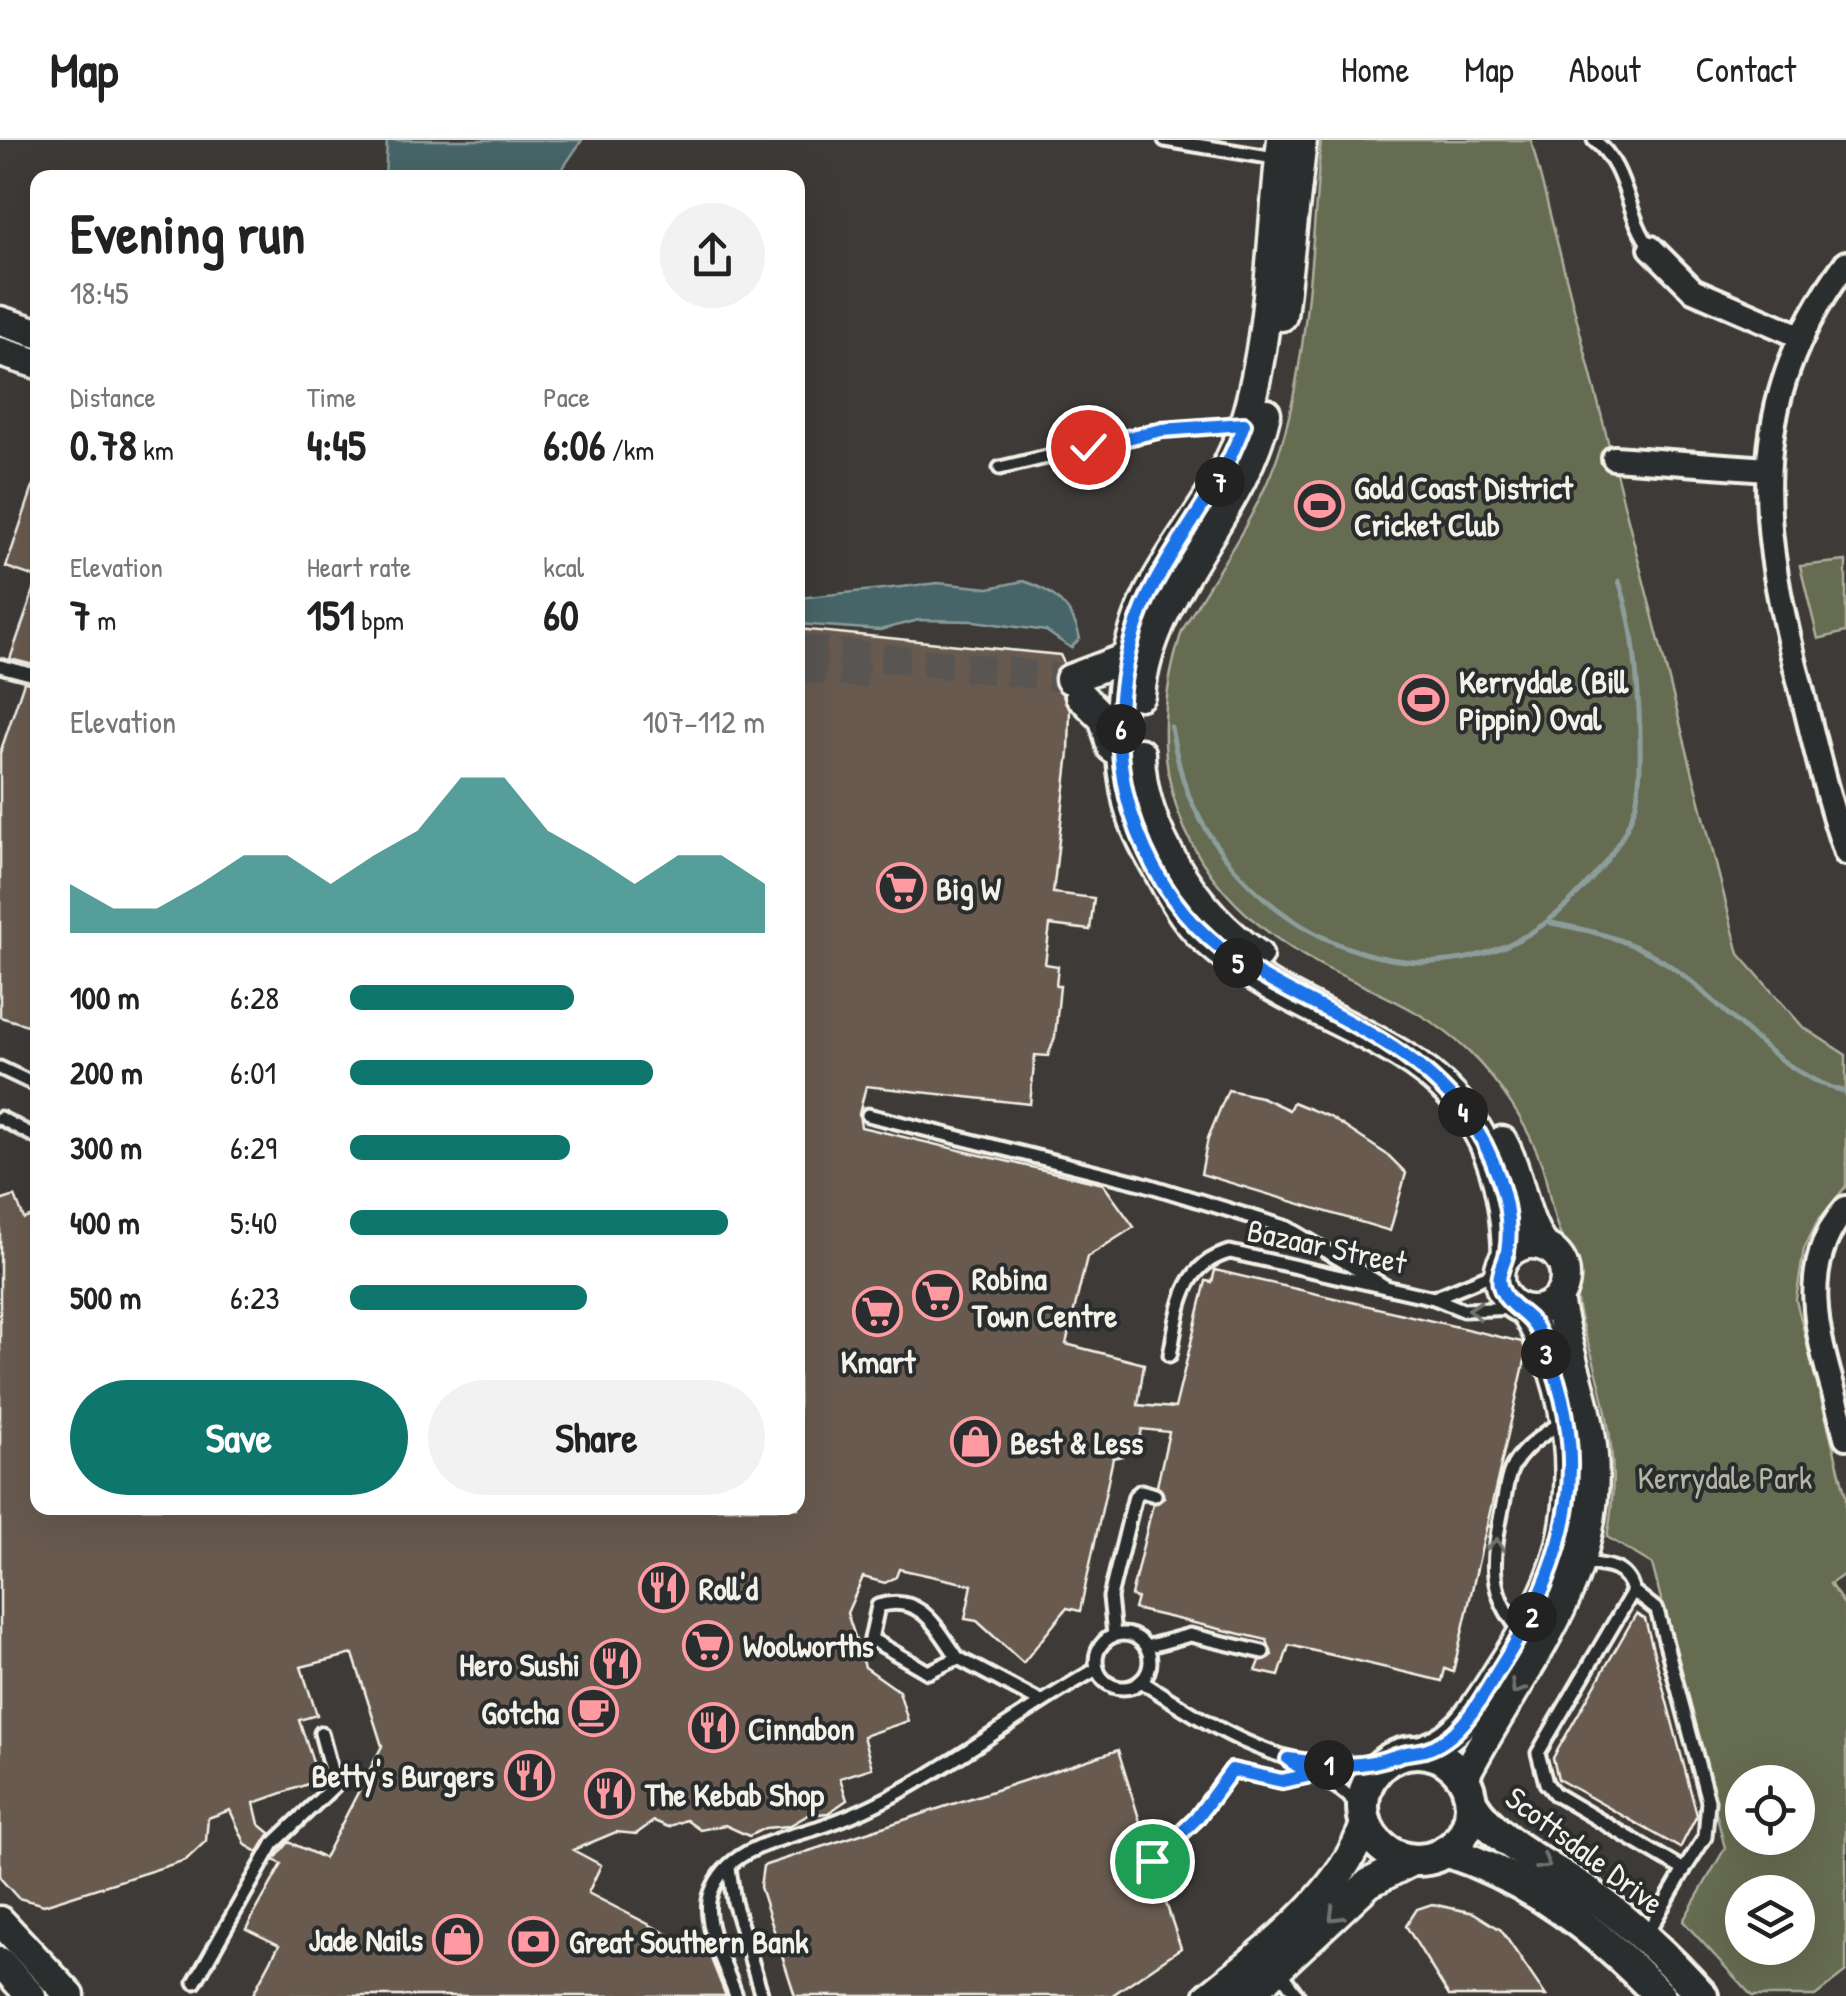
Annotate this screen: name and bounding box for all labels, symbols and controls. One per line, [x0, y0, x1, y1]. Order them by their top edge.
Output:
text: Map [50, 37, 118, 102]
text: Home [1341, 46, 1409, 93]
text: Map [1464, 46, 1514, 93]
text: About [1569, 46, 1641, 93]
text: Contact [1696, 46, 1796, 93]
text: Evening run [70, 196, 305, 270]
button: share [660, 203, 765, 308]
text: 18:45 [70, 271, 128, 314]
text: Distance [70, 378, 156, 416]
text: Time [307, 378, 356, 416]
text: Pace [543, 378, 590, 416]
pin [1046, 405, 1131, 490]
text: 0.78 [70, 416, 137, 473]
text: 4:45 [307, 416, 366, 473]
text: 6:06 [543, 416, 605, 473]
icon: check [1061, 420, 1116, 475]
text: km [137, 431, 174, 469]
text: /km [605, 431, 654, 469]
pin: 7 [1195, 457, 1245, 507]
text: 7 [1213, 463, 1227, 501]
place label: Gold Coast District Cricket Club [1354, 466, 1574, 546]
sports icon: Gold Coast District Cricket Club [1293, 479, 1345, 531]
text: Elevation [70, 548, 163, 586]
text: Heart rate [307, 548, 411, 586]
text: kcal [543, 548, 584, 586]
text: 7 [70, 586, 91, 643]
text: 151 [307, 586, 355, 643]
text: 60 [543, 586, 579, 643]
text: m [91, 601, 116, 639]
text: bpm [355, 601, 404, 639]
place label: Kerrydale (Bill Pippin) Oval [1459, 660, 1629, 741]
sports icon: Kerrydale (Bill Pippin) Oval [1398, 673, 1450, 725]
text: Elevation [70, 700, 176, 743]
text: 107–112 m [642, 700, 765, 743]
pin: 6 [1096, 704, 1146, 754]
text: 6 [1115, 710, 1127, 748]
supermarket icon: Big W [875, 862, 927, 914]
place label: Big W [936, 867, 1001, 911]
pin: 5 [1213, 938, 1263, 988]
text: 5 [1232, 944, 1244, 982]
text: 100 m [70, 976, 139, 1019]
text: 6:28 [230, 976, 279, 1019]
text: 200 m [70, 1051, 143, 1094]
text: 6:01 [230, 1051, 276, 1094]
pin: 4 [1438, 1087, 1488, 1137]
text: 4 [1458, 1093, 1468, 1131]
text: 300 m [70, 1126, 142, 1169]
text: 6:29 [230, 1126, 277, 1169]
text: 400 m [70, 1201, 140, 1244]
text: 5:40 [230, 1201, 277, 1244]
street label: Bazaar Street [1243, 1208, 1412, 1284]
place label: Robina Town Centre [971, 1257, 1118, 1337]
supermarket icon: Robina Town Centre [911, 1270, 963, 1322]
text: 500 m [70, 1276, 141, 1319]
text: 6:23 [230, 1276, 280, 1319]
supermarket icon: Kmart [852, 1285, 904, 1337]
one-way arrow [1467, 1300, 1483, 1321]
pin: 3 [1521, 1329, 1571, 1379]
text: 3 [1540, 1335, 1552, 1373]
place label: Kmart [841, 1340, 916, 1383]
button: Save [70, 1380, 408, 1495]
button: Share [428, 1380, 765, 1495]
shop icon: Best & Less [949, 1416, 1001, 1468]
place label: Best & Less [1010, 1421, 1143, 1464]
park label: Kerrydale Park [1638, 1456, 1812, 1499]
one-way arrow [1485, 1537, 1506, 1553]
restaurant icon: Roll'd [638, 1562, 690, 1614]
place label: Roll'd [699, 1567, 758, 1610]
pin: 2 [1507, 1592, 1557, 1642]
text: 2 [1525, 1598, 1539, 1636]
supermarket icon: Woolworths [682, 1619, 734, 1671]
place label: Woolworths [743, 1624, 874, 1667]
restaurant icon: Hero Sushi [589, 1638, 641, 1690]
place label: Hero Sushi [459, 1643, 580, 1686]
one-way arrow [1511, 1678, 1530, 1696]
cafe icon: Gotcha [568, 1686, 620, 1738]
place label: Gotcha [481, 1691, 559, 1734]
restaurant icon: Cinnabon [687, 1702, 739, 1754]
place label: Cinnabon [748, 1707, 855, 1750]
pin: 1 [1304, 1740, 1354, 1790]
text: 1 [1324, 1746, 1334, 1784]
restaurant icon: Betty's Burgers [503, 1749, 555, 1801]
place label: Betty's Burgers [312, 1754, 494, 1798]
map controls [1725, 1765, 1815, 1965]
button: locate [1725, 1765, 1815, 1855]
restaurant icon: The Kebab Shop [584, 1768, 636, 1820]
place label: The Kebab Shop [644, 1773, 824, 1817]
street label: Scottsdale Drive [1497, 1776, 1673, 1924]
pin [1110, 1819, 1195, 1904]
icon: arrive [1125, 1834, 1180, 1889]
one-way arrow [1533, 1851, 1551, 1870]
button: layers [1725, 1875, 1815, 1965]
one-way arrow [1328, 1904, 1346, 1922]
shop icon: Jade Nails [432, 1913, 484, 1965]
bank icon: Great Southern Bank [508, 1915, 560, 1967]
place label: Jade Nails [308, 1918, 423, 1961]
place label: Great Southern Bank [569, 1920, 809, 1963]

